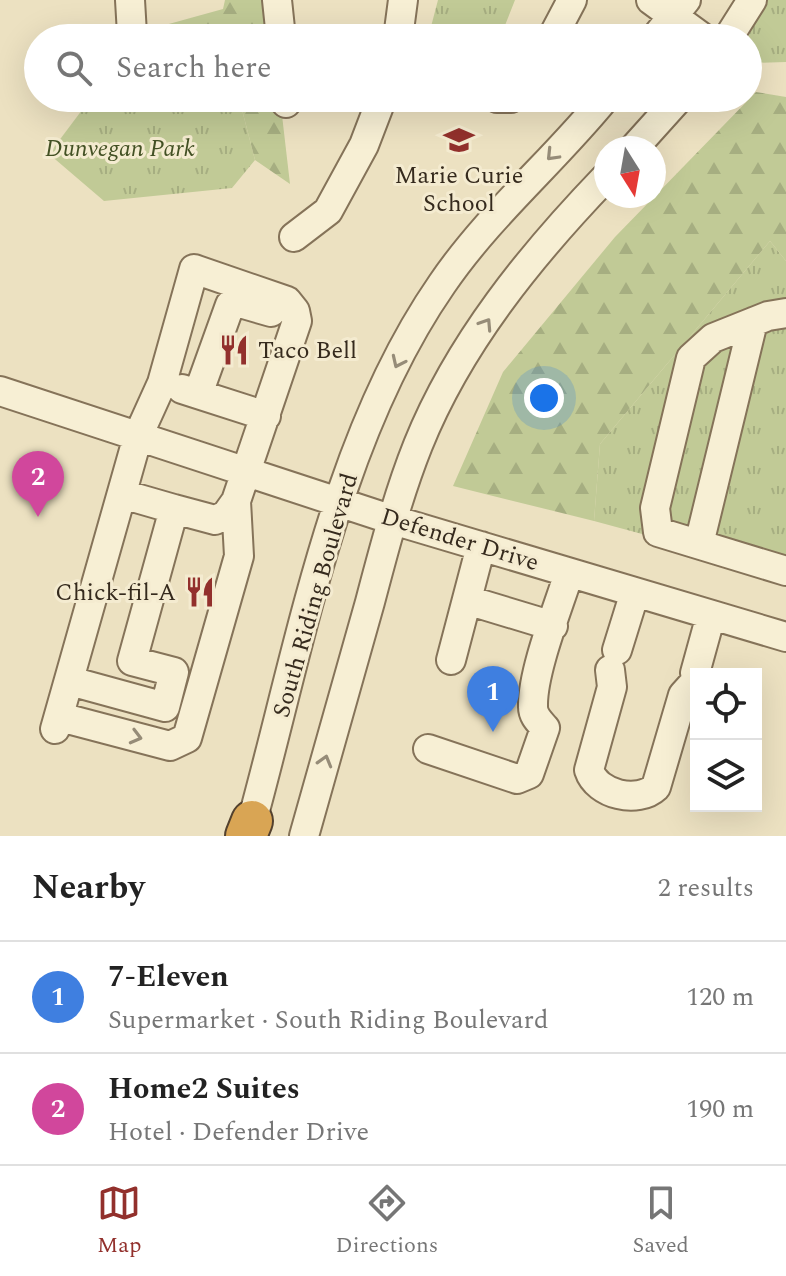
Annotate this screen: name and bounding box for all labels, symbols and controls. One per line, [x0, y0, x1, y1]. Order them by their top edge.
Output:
search box [24, 24, 762, 112]
text: Search here [116, 45, 272, 91]
icon: search [52, 46, 96, 90]
school or university icon: Marie Curie School [442, 123, 476, 157]
park label: Dunvegan Park [45, 131, 195, 167]
north arrow [594, 136, 666, 208]
one-way arrow [547, 145, 561, 160]
place label: Marie Curie School [395, 158, 523, 222]
one-way arrow [476, 318, 491, 333]
restaurant icon: Taco Bell [217, 333, 251, 367]
place label: Taco Bell [258, 333, 357, 369]
one-way arrow [392, 354, 408, 369]
your location [524, 378, 564, 418]
pin: 2 [12, 451, 64, 517]
street label: South Riding Boulevard [264, 469, 368, 722]
street label: Defender Drive [376, 499, 543, 581]
place label: Chick-fil-A [55, 575, 176, 611]
restaurant icon: Chick-fil-A [183, 575, 217, 609]
pin: 1 [467, 666, 519, 732]
map controls [690, 668, 762, 812]
button: locate [690, 668, 762, 740]
one-way arrow [128, 727, 142, 744]
button: layers [690, 740, 762, 812]
one-way arrow [316, 754, 332, 768]
text: Nearby [32, 862, 145, 914]
text: 2 results [658, 868, 754, 908]
text: 7-Eleven [108, 954, 229, 1000]
text: 1 [51, 977, 65, 1017]
text: 120 m [686, 977, 754, 1017]
text: Supermarket · South Riding Boulevard [108, 1000, 548, 1040]
text: Home2 Suites [108, 1066, 300, 1112]
text: 2 [51, 1089, 65, 1129]
text: 190 m [686, 1089, 754, 1129]
text: Hotel · Defender Drive [108, 1112, 369, 1152]
tab: Map [97, 1181, 141, 1262]
tab: Directions [336, 1181, 438, 1262]
tab: Saved [632, 1181, 689, 1262]

